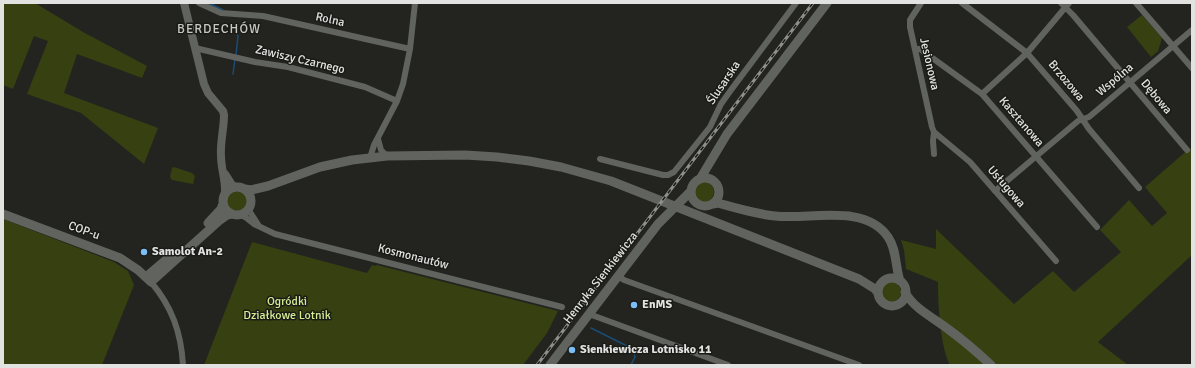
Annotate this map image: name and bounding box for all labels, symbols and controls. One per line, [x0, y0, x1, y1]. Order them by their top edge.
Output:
street label: Rolna [314, 10, 346, 30]
district label: BERDECHÓW [177, 22, 261, 38]
street label: Jesionowa [916, 36, 942, 92]
street label: Zawiszy Czarnego [254, 43, 346, 77]
street label: Ślusarska [704, 58, 744, 108]
street label: Brzozowa [1045, 58, 1087, 104]
street label: Wspólna [1094, 60, 1136, 100]
street label: Dębowa [1137, 77, 1175, 117]
street label: Kasztanowa [995, 94, 1047, 150]
street label: Usługowa [984, 163, 1028, 211]
street label: COP-u [66, 219, 102, 243]
street label: Henryka Sienkiewicza [561, 229, 641, 327]
street label: Kosmonautów [376, 241, 450, 273]
place label: Samolot An-2 [152, 245, 223, 259]
marker: Samolot An-2 [139, 247, 149, 257]
park label: Ogródki Działkowe Lotnik [243, 295, 331, 323]
place label: EnMS [642, 298, 672, 312]
marker: EnMS [629, 300, 639, 310]
place label: Sienkiewicza Lotnisko 11 [580, 343, 712, 357]
marker: Sienkiewicza Lotnisko 11 [567, 345, 577, 355]

